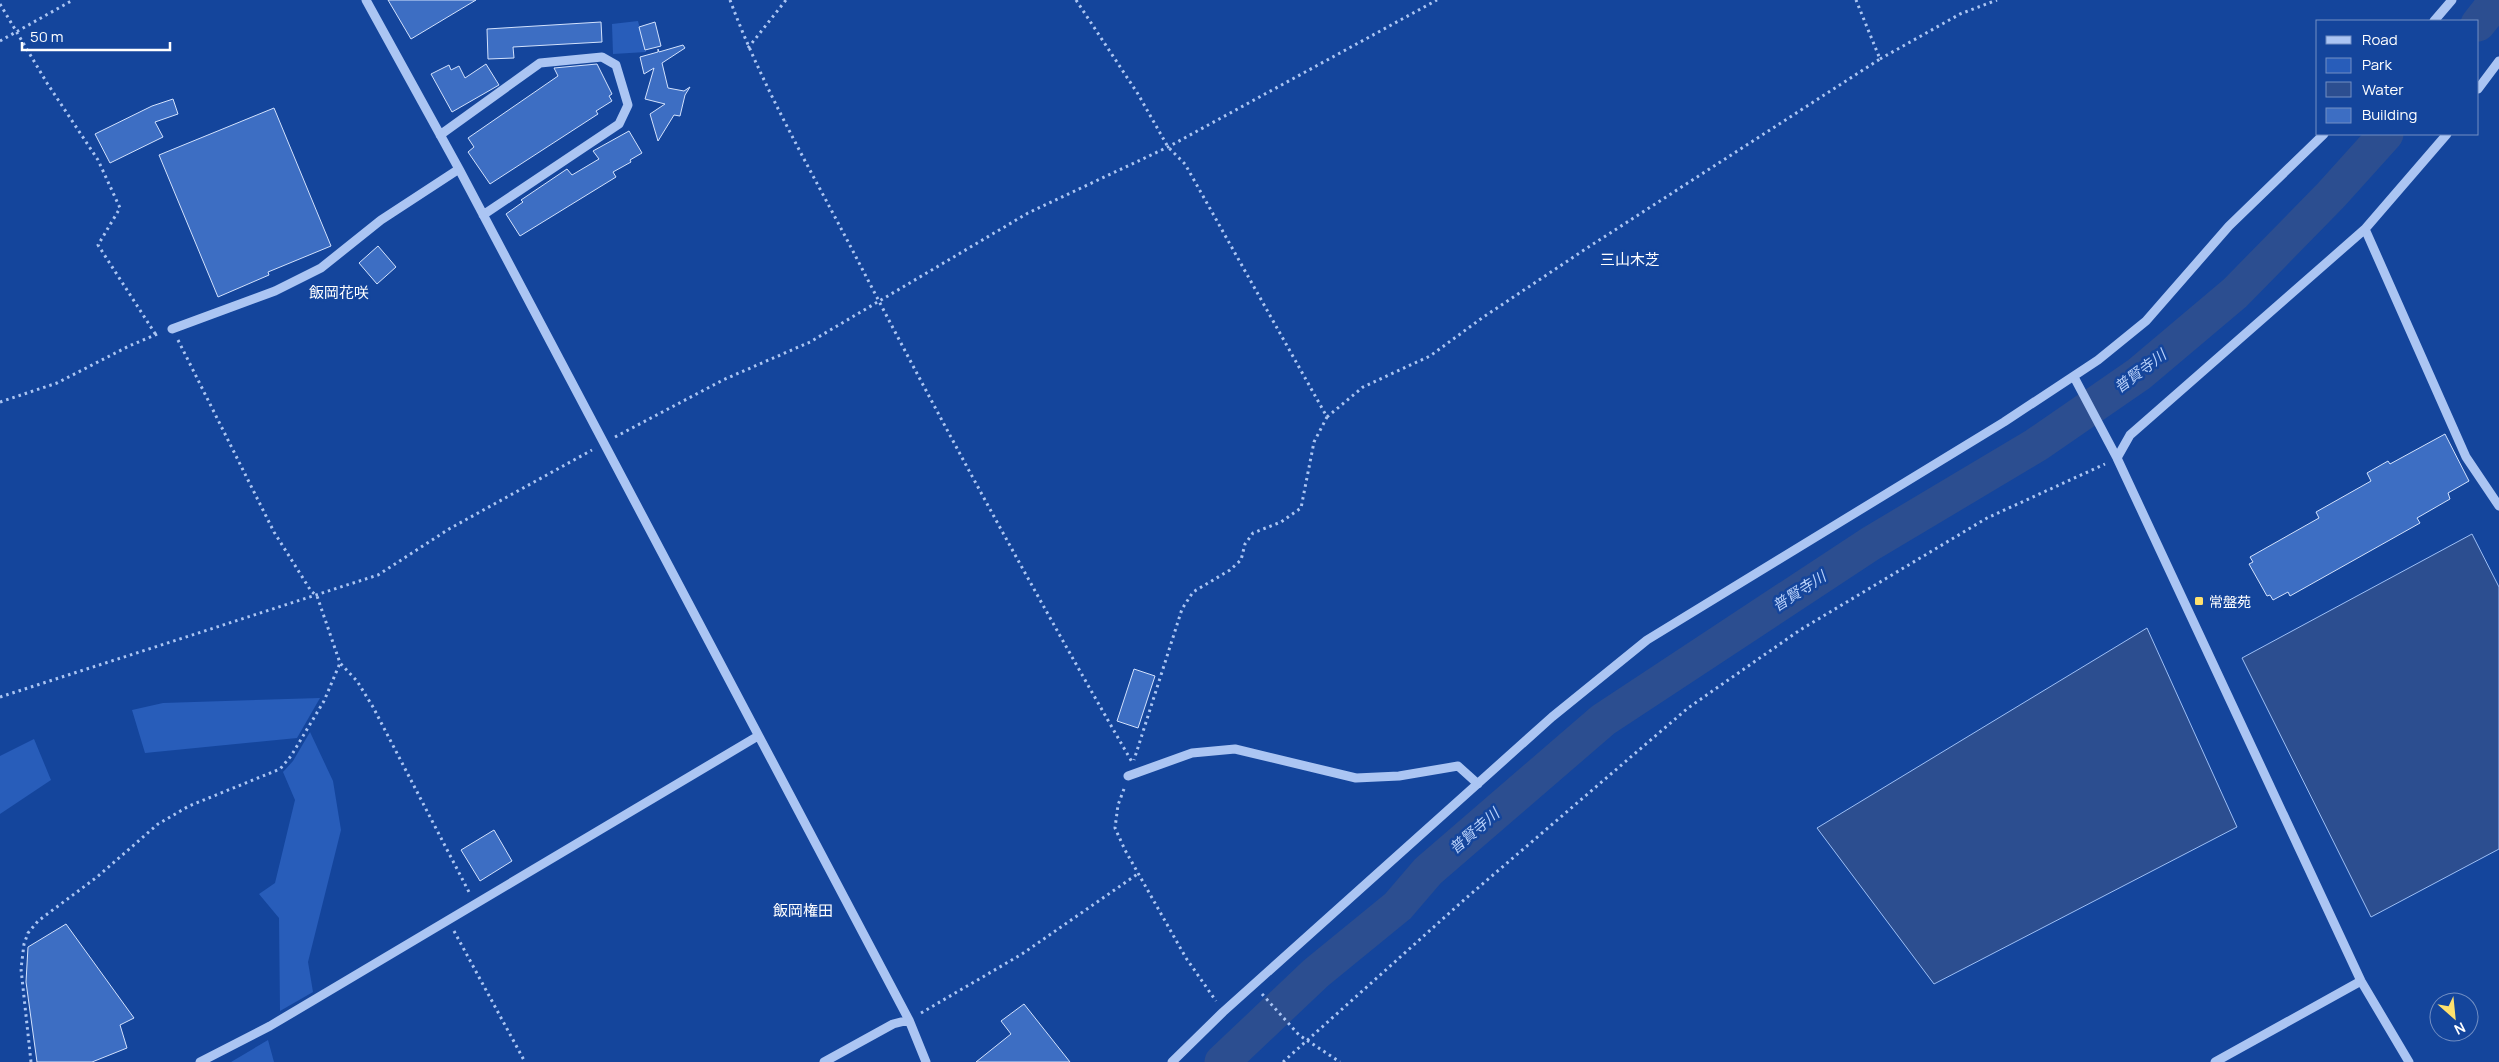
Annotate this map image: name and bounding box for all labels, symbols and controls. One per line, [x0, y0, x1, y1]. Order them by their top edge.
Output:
scale bar [22, 20, 170, 52]
legend [2316, 20, 2479, 135]
text: 50 m [30, 26, 64, 47]
text: Road [2362, 29, 2398, 50]
text: Park [2362, 54, 2392, 75]
text: Water [2362, 79, 2404, 100]
text: Building [2362, 104, 2417, 125]
district label: 三山木芝 [1600, 249, 1660, 270]
district label: 飯岡花咲 [309, 282, 369, 303]
water label: 普賢寺川 [2110, 343, 2172, 397]
water label: 普賢寺川 [1768, 565, 1832, 616]
place label: 常盤苑 [2209, 592, 2251, 611]
marker: 常盤苑 [2193, 595, 2205, 607]
water label: 普賢寺川 [1444, 802, 1505, 859]
district label: 飯岡権田 [773, 900, 833, 921]
north arrow [2429, 992, 2479, 1042]
text: N [2451, 1018, 2469, 1040]

